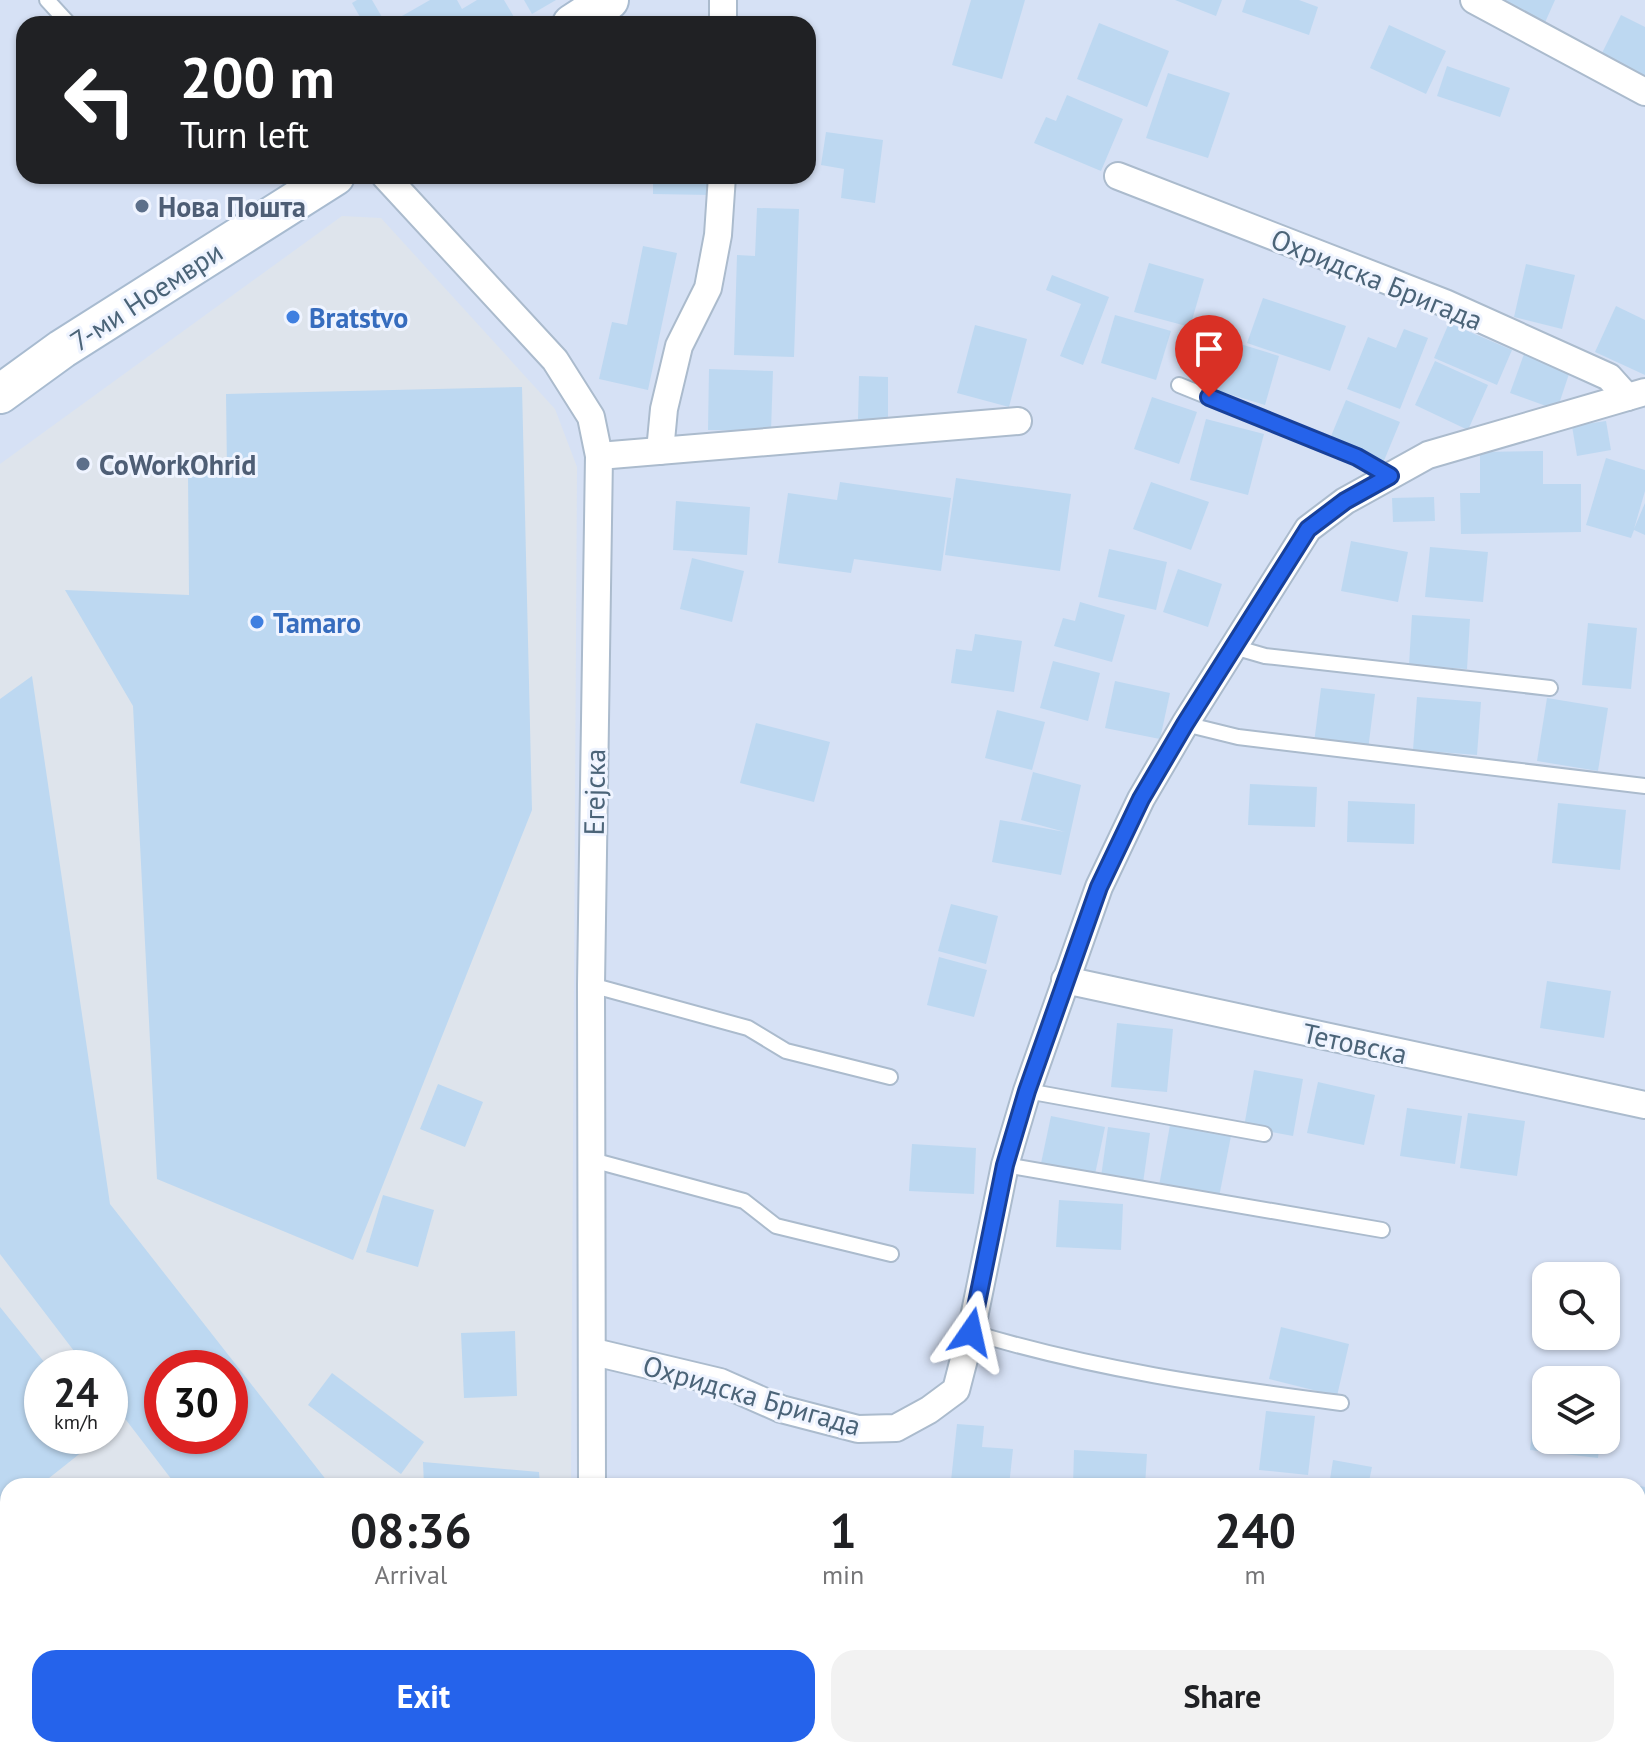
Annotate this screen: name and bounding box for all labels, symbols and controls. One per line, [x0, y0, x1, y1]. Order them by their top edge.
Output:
text: 200 m [180, 41, 335, 113]
icon: left [48, 48, 152, 152]
text: Turn left [180, 111, 309, 158]
place label: Нова Пошта [158, 188, 306, 225]
marker: Нова Пошта [133, 197, 151, 215]
street label: Охридска Бригада [1266, 220, 1488, 338]
street label: 7-ми Ноември [63, 233, 229, 359]
place label: Bratstvo [309, 299, 408, 336]
marker: Bratstvo [284, 308, 302, 326]
pin [1175, 315, 1243, 397]
icon: arrive [1187, 327, 1231, 371]
place label: CoWorkOhrid [99, 446, 256, 483]
marker: CoWorkOhrid [74, 455, 92, 473]
place label: Tamaro [273, 604, 361, 641]
marker: Tamaro [248, 613, 266, 631]
street label: Егејска [575, 748, 613, 836]
street label: Тетовска [1299, 1014, 1411, 1072]
map controls [1532, 1262, 1620, 1454]
button: search [1532, 1262, 1620, 1350]
position arrow [929, 1290, 1013, 1374]
street label: Охридска Бригада [639, 1346, 865, 1444]
speed limit sign: 30 [144, 1350, 248, 1454]
text: 24 [53, 1366, 99, 1418]
button: layers [1532, 1366, 1620, 1454]
text: km/h [54, 1409, 98, 1435]
text: 08:36 [350, 1499, 472, 1561]
text: 1 [829, 1499, 857, 1561]
text: 240 [1214, 1499, 1296, 1561]
text: Arrival [375, 1558, 447, 1591]
text: min [822, 1558, 864, 1591]
text: m [1245, 1558, 1266, 1591]
button: Exit [32, 1650, 815, 1742]
button: Share [831, 1650, 1614, 1742]

